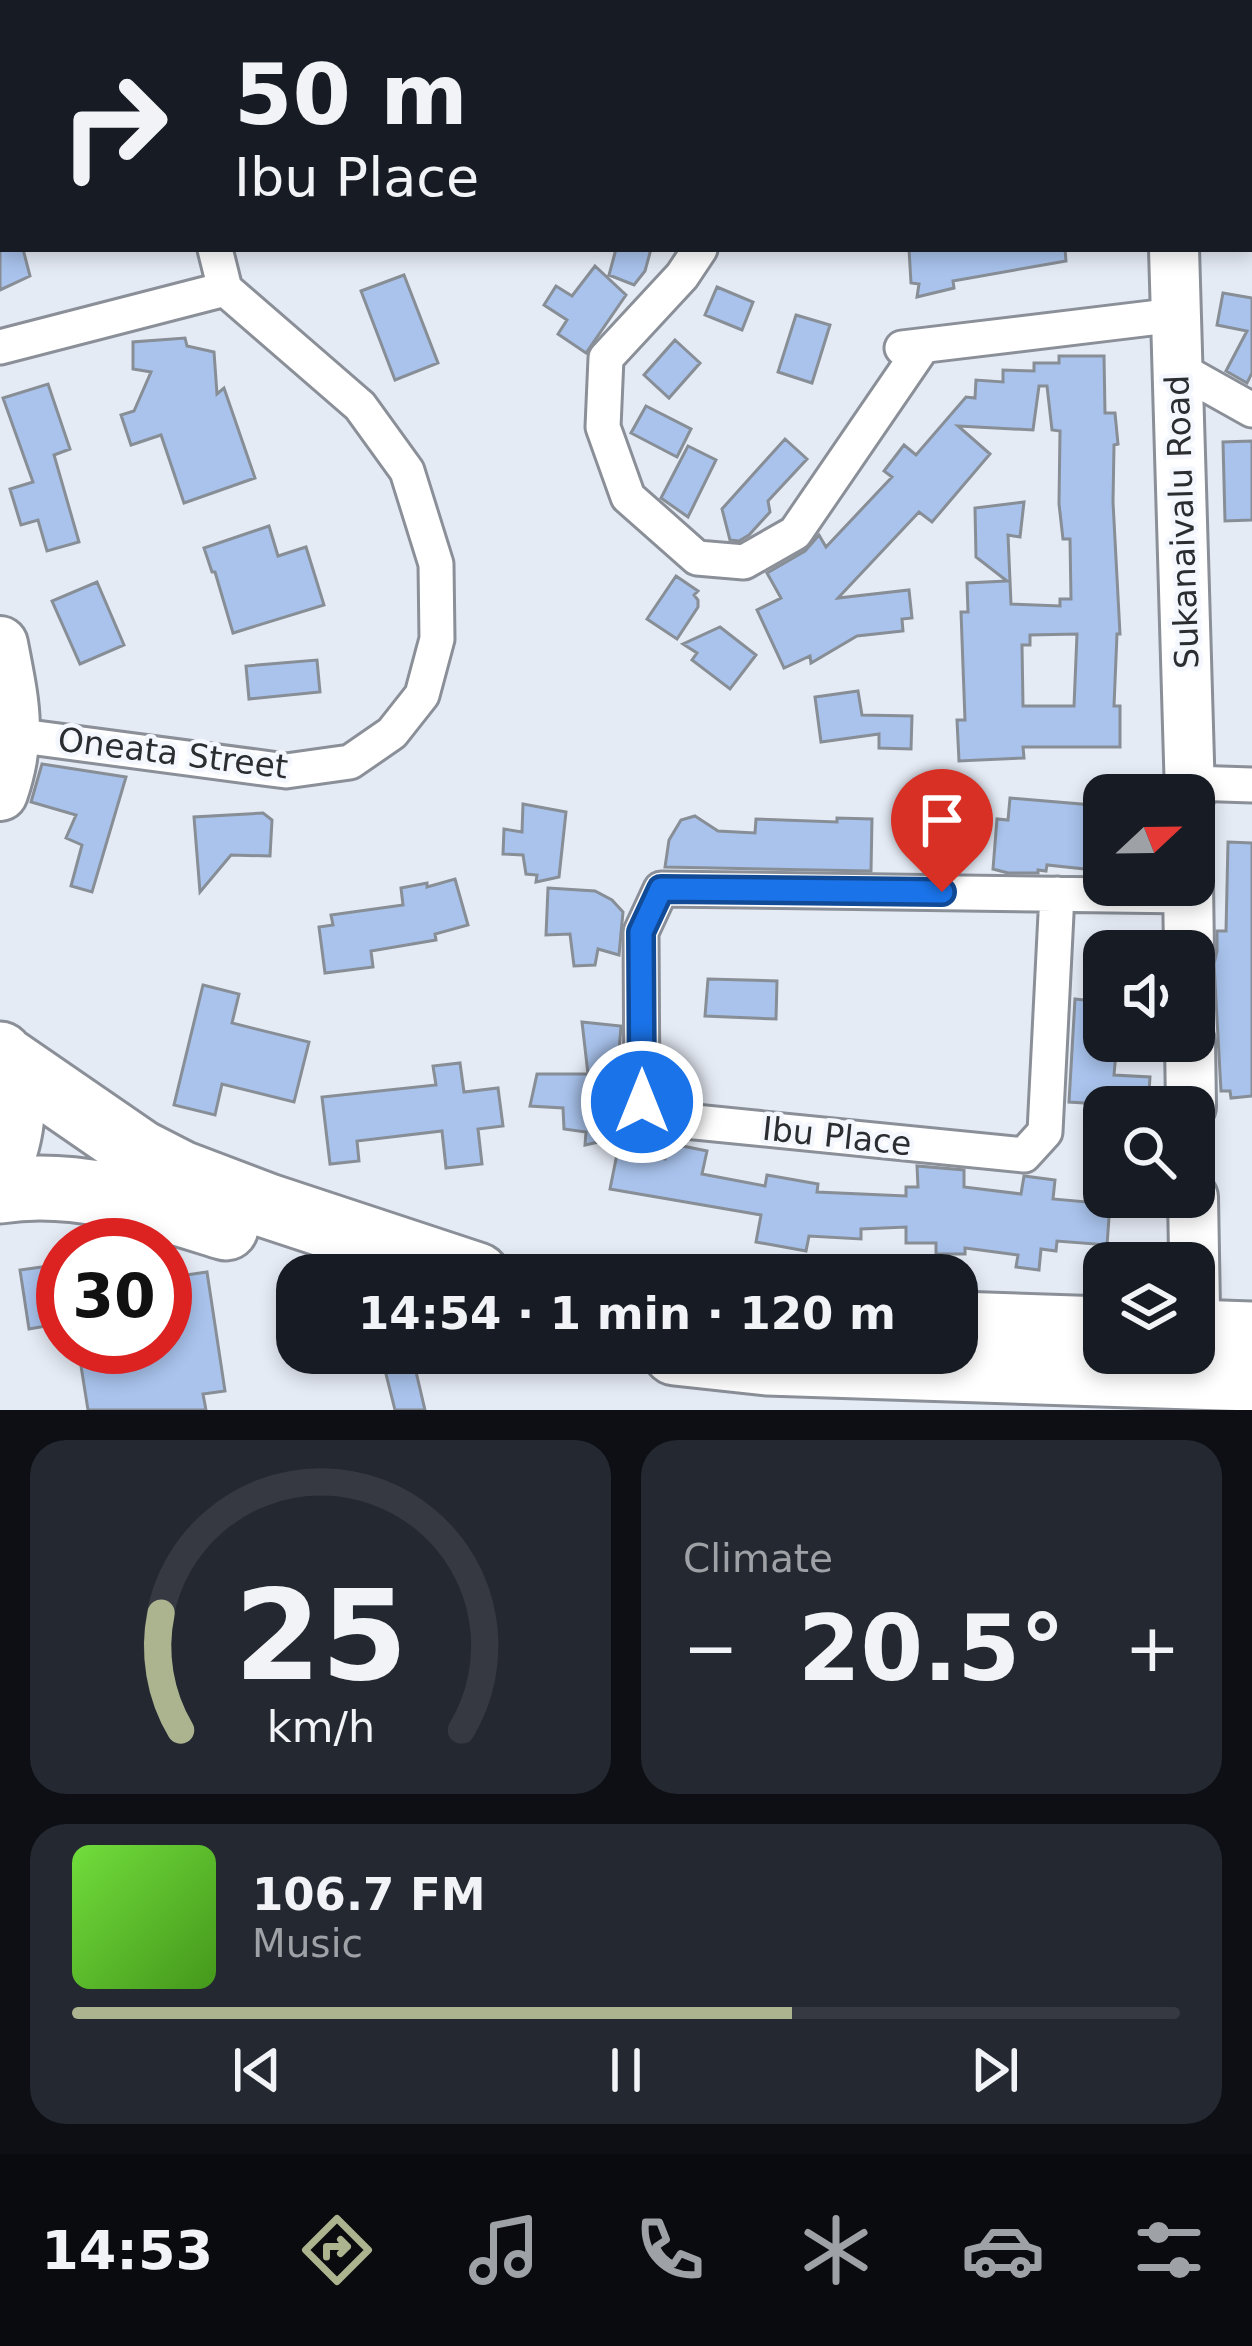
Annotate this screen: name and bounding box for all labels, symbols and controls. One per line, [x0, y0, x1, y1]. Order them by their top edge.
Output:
text: 50 m [234, 46, 468, 144]
icon: right [36, 48, 192, 204]
text: Ibu Place [234, 146, 479, 209]
street label: Sukanaivalu Road [1157, 374, 1207, 670]
street label: Oneata Street [56, 720, 290, 786]
pin [891, 769, 993, 892]
north arrow [1083, 774, 1215, 906]
map controls [1083, 774, 1215, 1374]
icon: arrive [909, 787, 975, 853]
button: sound [1083, 930, 1215, 1062]
position arrow [579, 1039, 705, 1165]
button: search [1083, 1086, 1215, 1218]
street label: Ibu Place [760, 1109, 914, 1163]
speed limit sign: 30 [36, 1218, 192, 1374]
button: layers [1083, 1242, 1215, 1374]
text: 14:54 · 1 min · 120 m [358, 1287, 896, 1340]
text: Climate [683, 1536, 833, 1581]
text: 25 [234, 1563, 407, 1708]
text: 20.5° [798, 1596, 1065, 1701]
text: − [683, 1610, 738, 1687]
text: + [1125, 1610, 1180, 1687]
text: km/h [266, 1702, 375, 1752]
text: 106.7 FM [252, 1868, 486, 1921]
text: Music [252, 1921, 363, 1966]
icon: previous [224, 2037, 290, 2103]
icon: pause [593, 2037, 659, 2103]
icon: next [962, 2037, 1028, 2103]
icon: directions [295, 2208, 379, 2292]
icon: music [462, 2208, 546, 2292]
icon: phone [628, 2208, 712, 2292]
icon: climate [794, 2208, 878, 2292]
icon: car [961, 2208, 1045, 2292]
icon: filters [1127, 2208, 1211, 2292]
text: 14:53 [41, 2219, 213, 2282]

